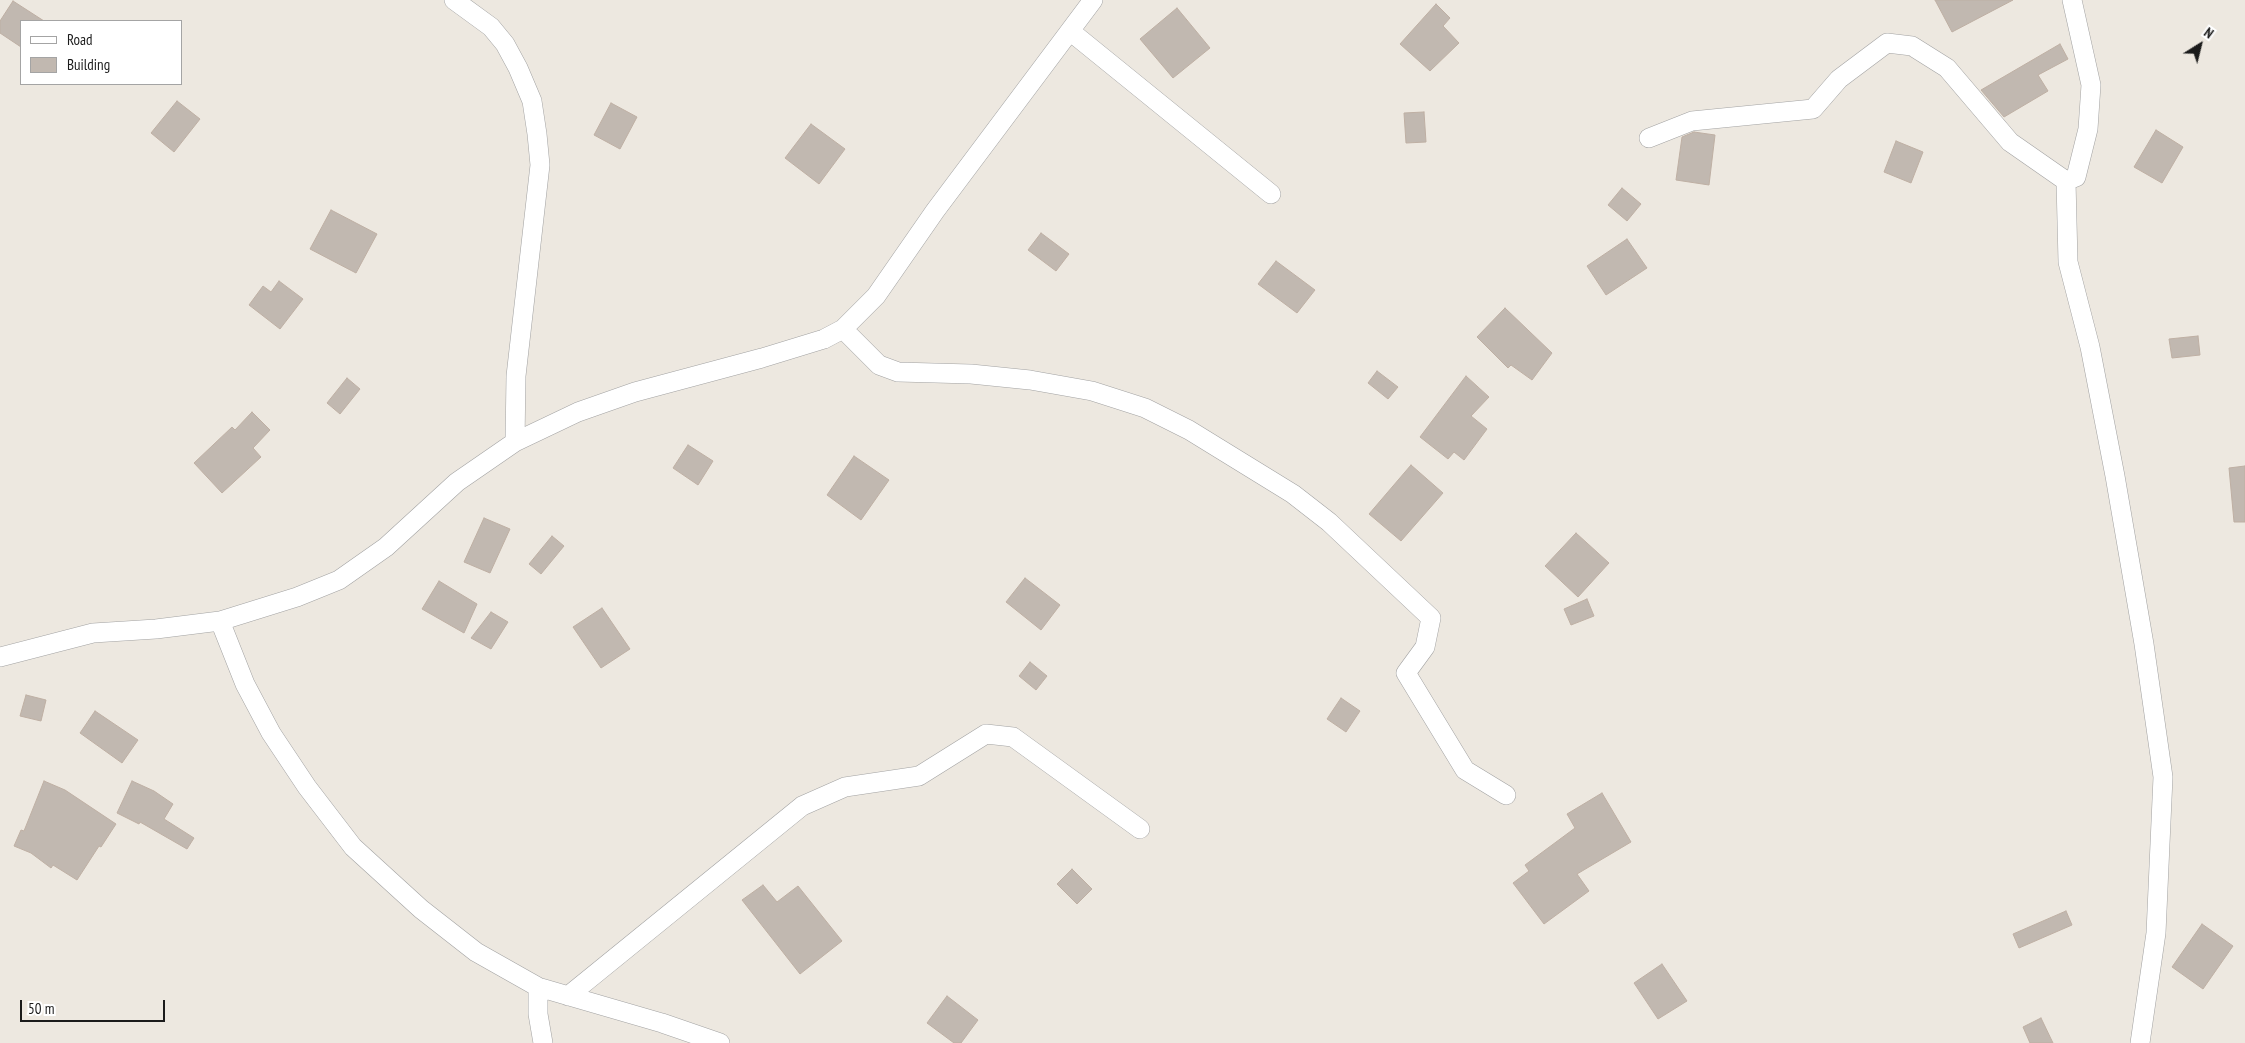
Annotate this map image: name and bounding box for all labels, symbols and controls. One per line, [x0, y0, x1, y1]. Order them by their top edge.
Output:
legend [20, 20, 182, 85]
north arrow [2175, 20, 2225, 70]
text: N [2200, 23, 2217, 42]
text: Road [67, 30, 93, 49]
text: Building [67, 55, 110, 74]
scale bar [22, 990, 168, 1022]
text: 50 m [28, 999, 54, 1018]

